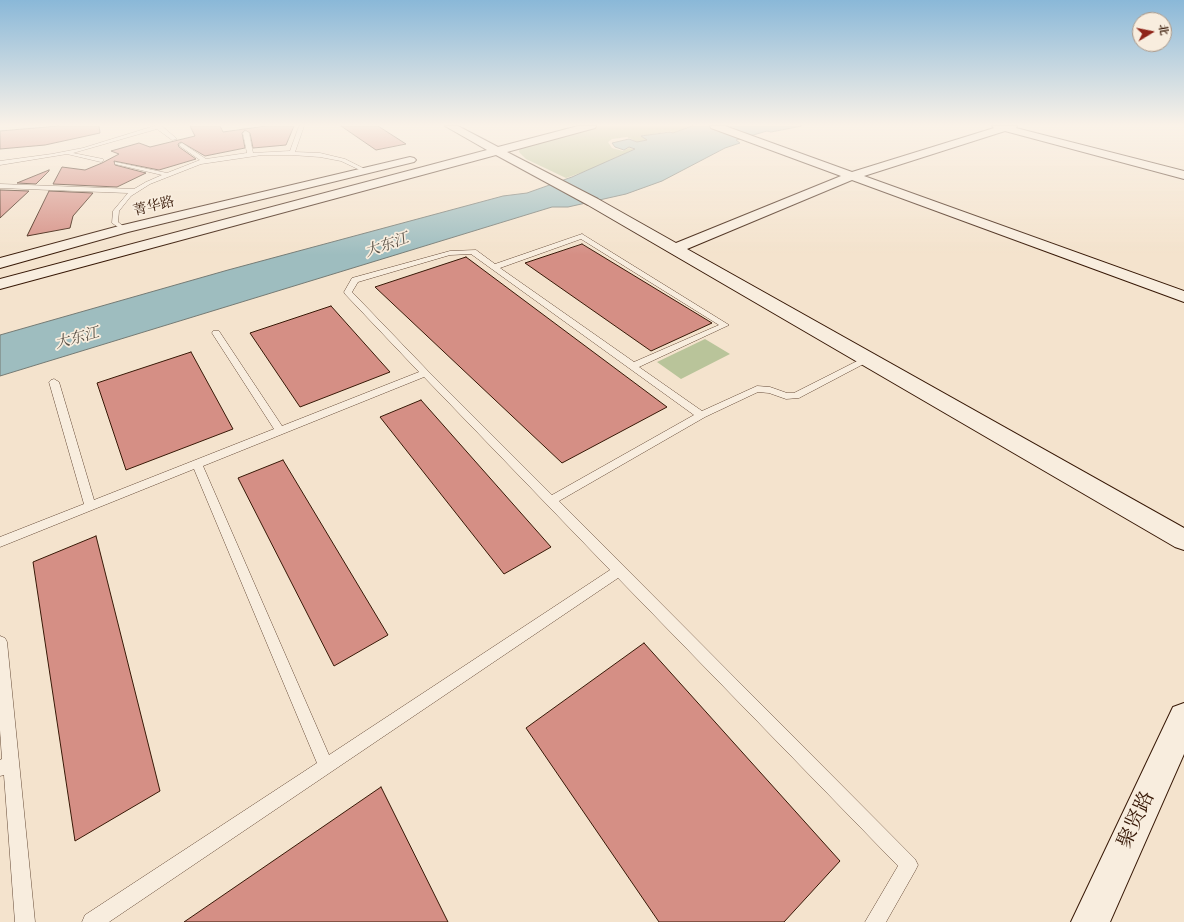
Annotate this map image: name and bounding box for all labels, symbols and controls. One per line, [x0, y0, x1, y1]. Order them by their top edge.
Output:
north arrow [1132, 12, 1172, 52]
text: 北 [1155, 23, 1172, 37]
street label: 菁华路 [132, 194, 176, 220]
water label: 大东江 [363, 230, 411, 262]
water label: 大东江 [53, 324, 101, 354]
street label: 聚贤路 [1113, 788, 1161, 852]

